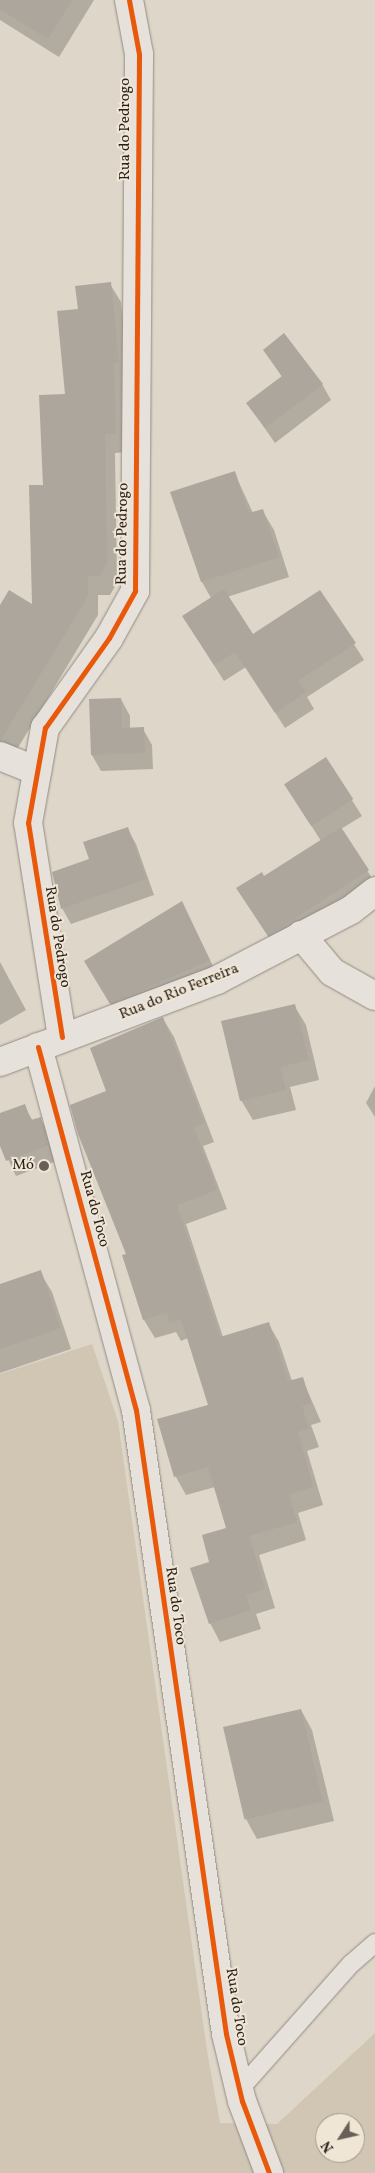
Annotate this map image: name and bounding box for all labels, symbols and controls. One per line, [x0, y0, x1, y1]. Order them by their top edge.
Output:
street label: Rua do Pedrogo [117, 78, 135, 180]
street label: Rua do Pedrogo [113, 483, 133, 585]
street label: Rua do Pedrogo [40, 885, 74, 989]
street label: Rua do Rio Ferreira [117, 960, 241, 1024]
place label: Mó [12, 1157, 34, 1175]
marker: Mó [38, 1160, 50, 1172]
street label: Rua do Toco [75, 1169, 113, 1249]
street label: Rua do Toco [161, 1566, 189, 1646]
street label: Rua do Toco [221, 1967, 251, 2047]
north arrow [315, 2113, 365, 2163]
text: N [317, 2137, 339, 2156]

